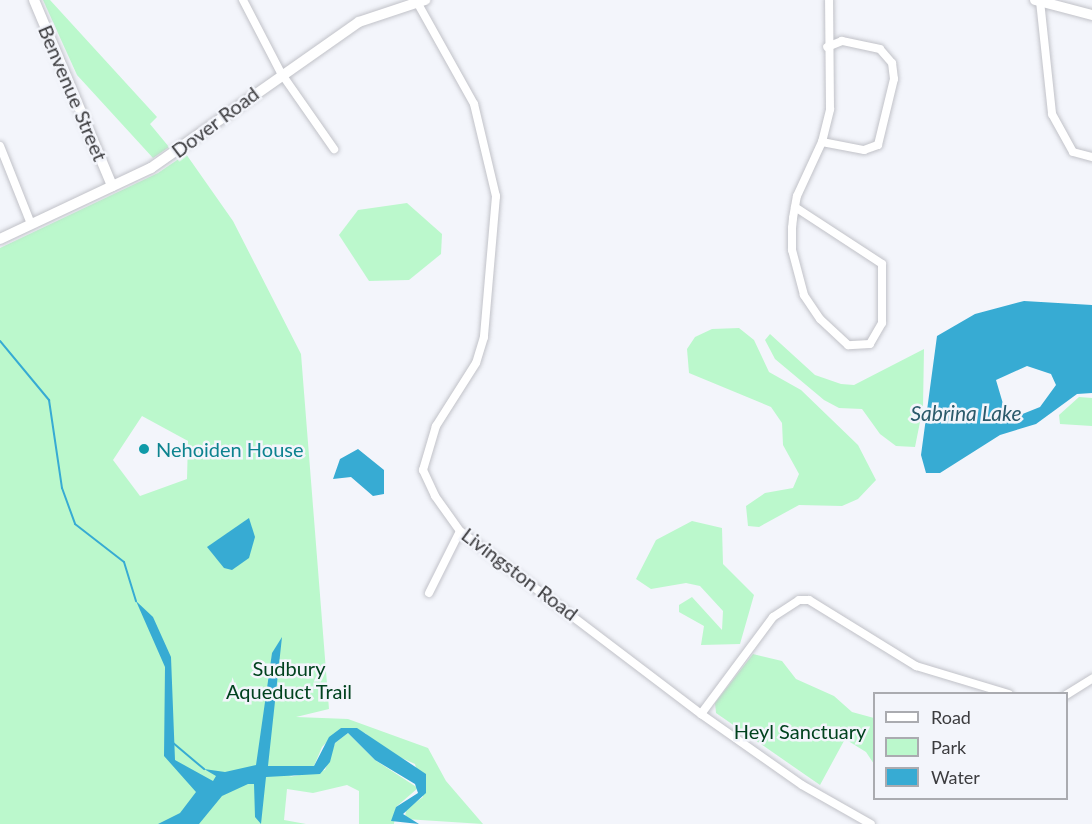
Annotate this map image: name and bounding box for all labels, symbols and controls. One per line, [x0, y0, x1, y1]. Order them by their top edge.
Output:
street label: Benvenue Street [34, 21, 112, 165]
street label: Dover Road [166, 81, 264, 163]
water label: Sabrina Lake [910, 400, 1022, 426]
place label: Nehoiden House [156, 437, 304, 461]
marker: Nehoiden House [137, 442, 151, 456]
street label: Livingston Road [457, 522, 583, 626]
park label: Sudbury Aqueduct Trail [226, 656, 352, 703]
legend [873, 692, 1068, 800]
text: Road [931, 706, 971, 728]
park label: Heyl Sanctuary [734, 719, 866, 743]
text: Park [931, 736, 966, 758]
text: Water [931, 766, 980, 788]

